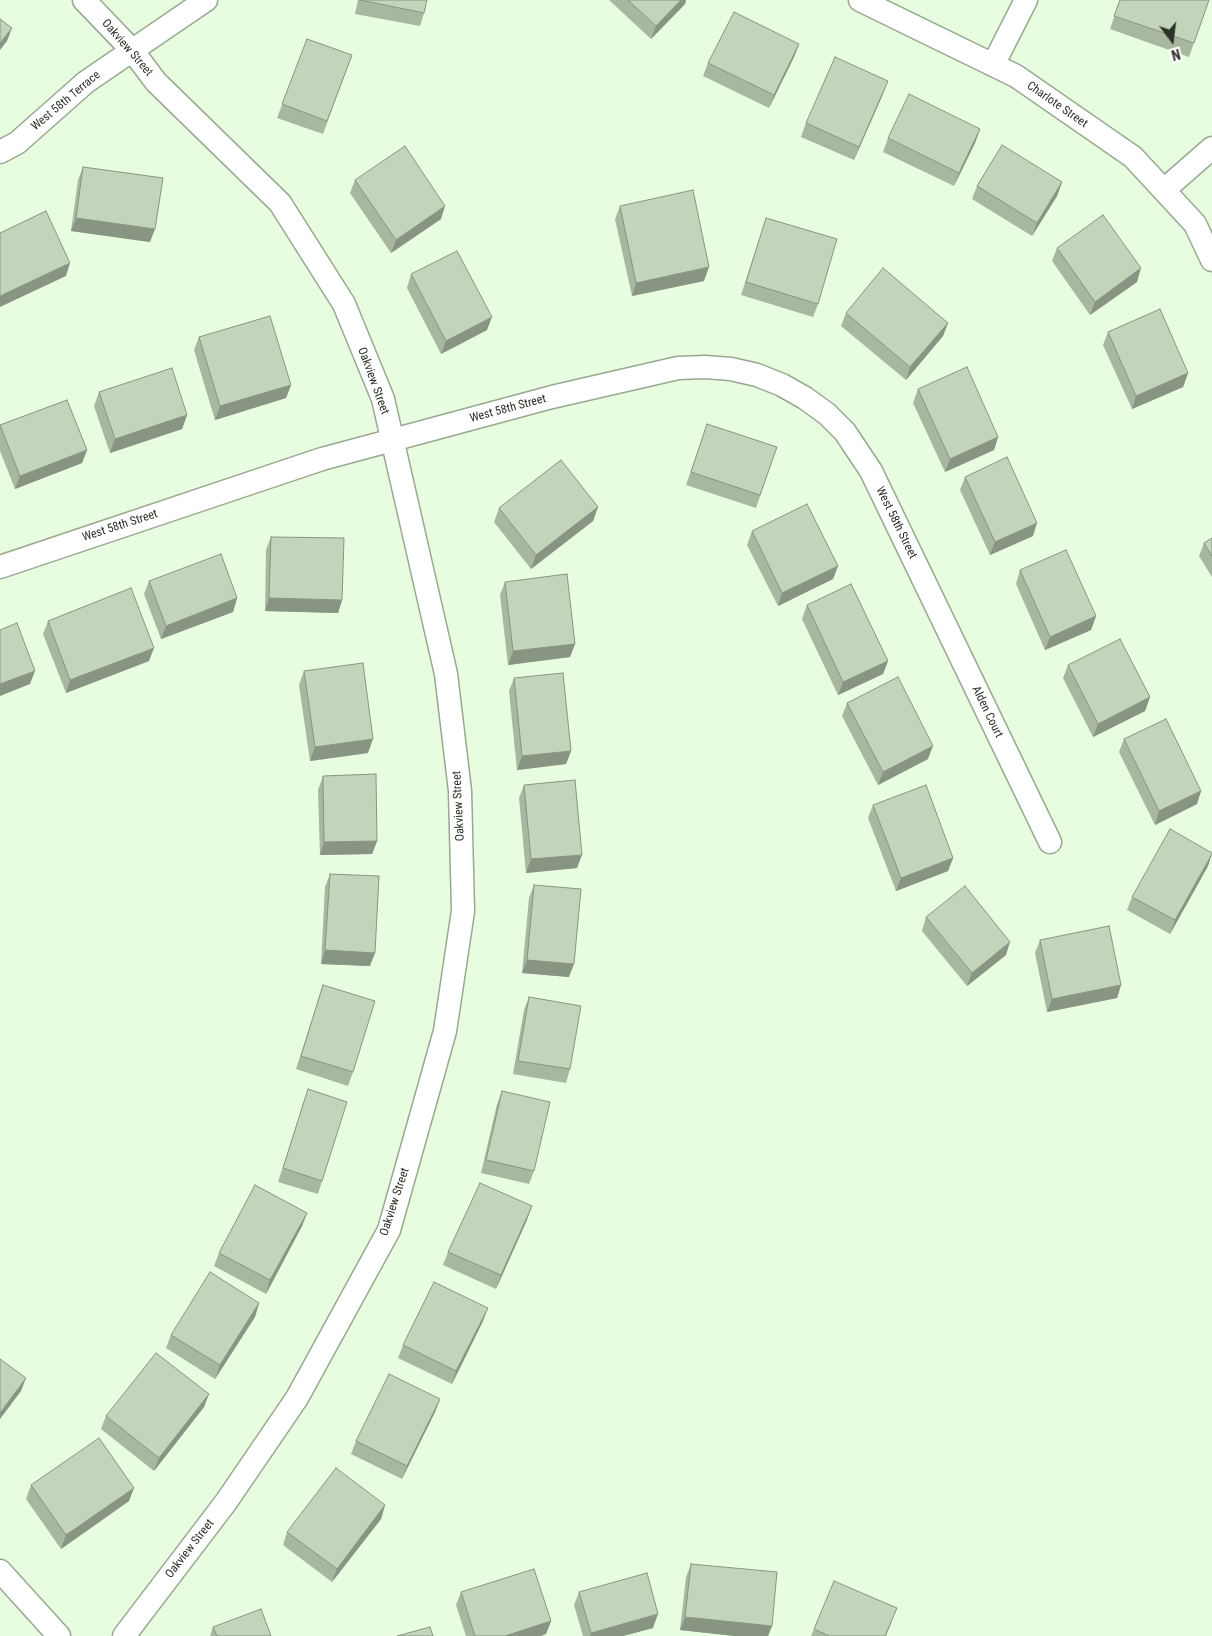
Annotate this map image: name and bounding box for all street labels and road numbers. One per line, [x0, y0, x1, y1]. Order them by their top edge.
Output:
street label: Oakview Street [98, 17, 156, 79]
street label: West 58th Terrace [29, 68, 103, 134]
street label: Charlote Street [1024, 79, 1090, 131]
street label: Oakview Street [354, 345, 392, 417]
street label: West 58th Street [468, 392, 548, 426]
street label: West 58th Street [872, 485, 920, 561]
street label: West 58th Street [80, 507, 160, 545]
street label: Alden Court [968, 684, 1006, 740]
street label: Oakview Street [450, 770, 468, 842]
street label: Oakview Street [377, 1166, 413, 1238]
street label: Oakview Street [163, 1517, 217, 1581]

